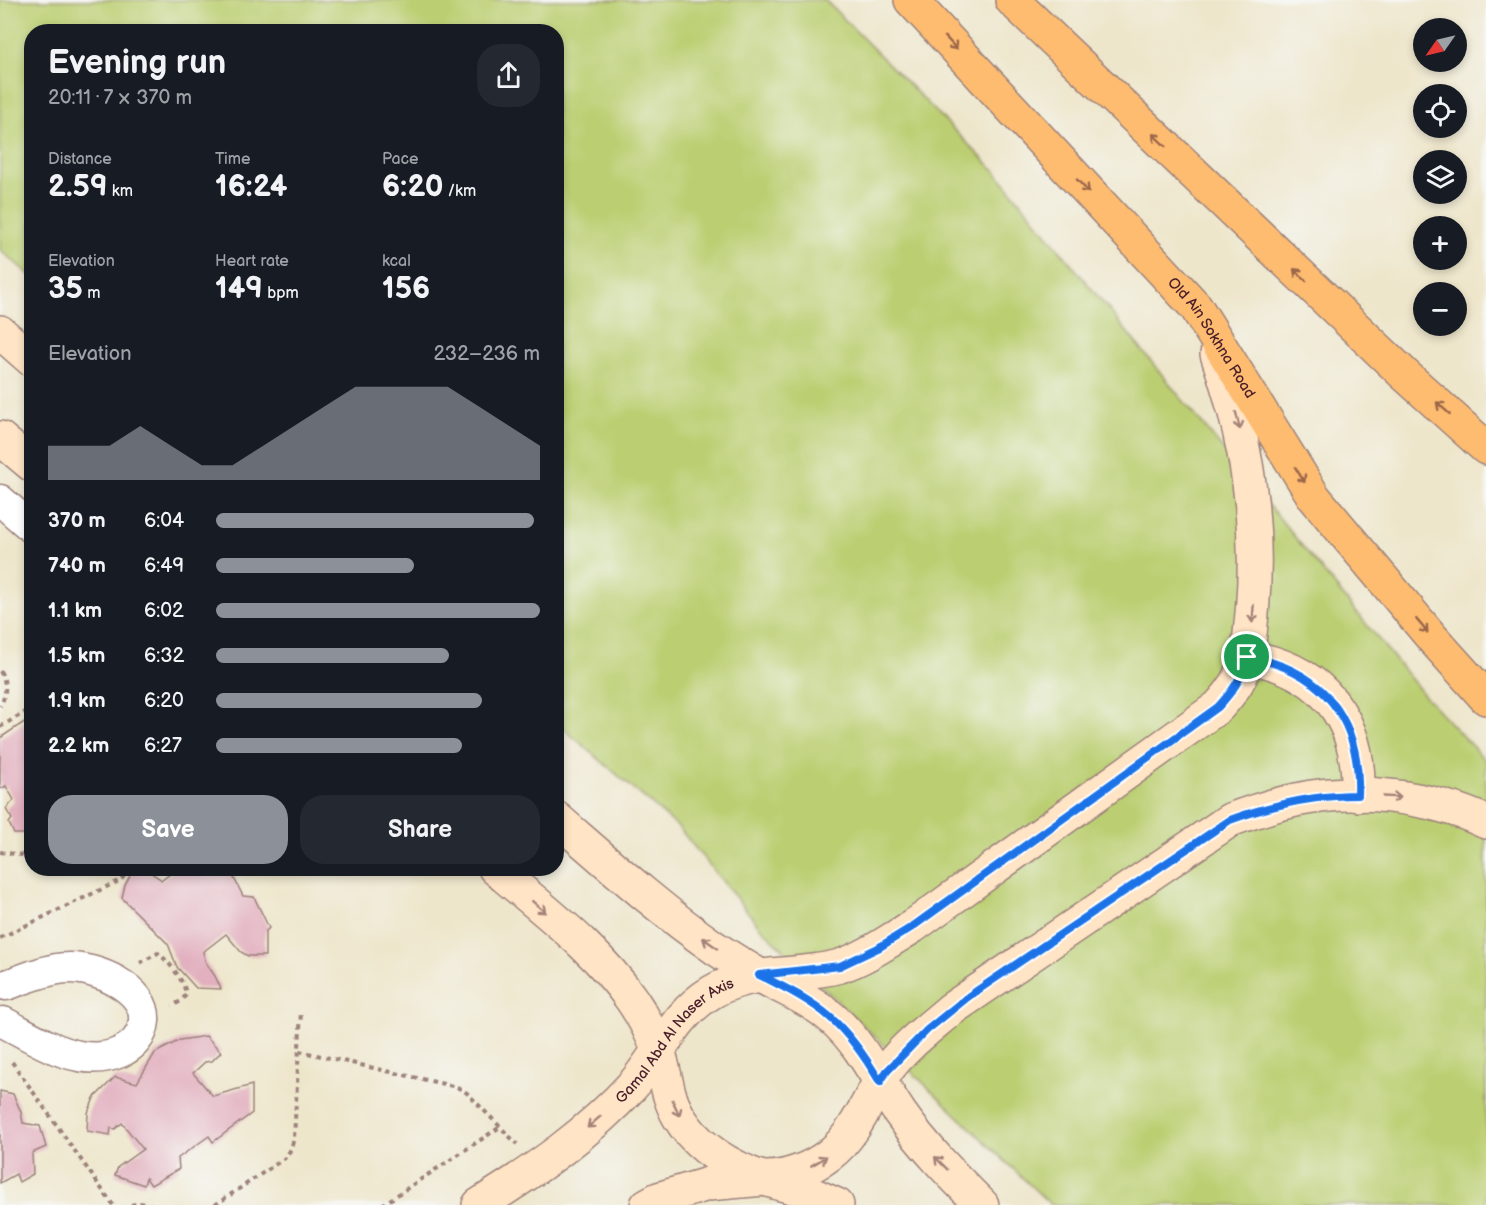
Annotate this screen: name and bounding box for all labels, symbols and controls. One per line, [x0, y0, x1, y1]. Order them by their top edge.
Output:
north arrow [1413, 18, 1467, 72]
map controls [1413, 18, 1467, 336]
one-way arrow [943, 35, 957, 50]
text: Evening run [48, 43, 226, 83]
button: share [477, 44, 540, 107]
button: locate [1413, 84, 1467, 138]
text: 20:11 · 7 × 370 m [48, 86, 192, 110]
one-way arrow [1152, 133, 1167, 148]
text: Distance [48, 150, 112, 169]
text: Time [215, 150, 250, 169]
text: Pace [382, 150, 418, 169]
button: layers [1413, 150, 1467, 204]
text: 2.59 [48, 169, 107, 205]
text: 16:24 [215, 169, 287, 205]
text: 6:20 [382, 169, 444, 205]
one-way arrow [1076, 178, 1091, 193]
text: km [107, 182, 133, 201]
text: /km [444, 182, 476, 201]
button: + [1413, 216, 1467, 270]
text: Elevation [48, 252, 115, 271]
text: Heart rate [215, 252, 289, 271]
text: kcal [382, 252, 411, 271]
one-way arrow [1293, 268, 1308, 282]
text: 35 [48, 271, 83, 307]
text: 149 [215, 271, 263, 307]
text: 156 [382, 271, 430, 307]
street label: Old Ain Sokhna Road [1164, 273, 1260, 402]
button: − [1413, 282, 1467, 336]
text: m [83, 284, 100, 303]
text: bpm [263, 284, 299, 303]
text: Elevation [48, 342, 131, 366]
text: 232–236 m [433, 342, 540, 366]
one-way arrow [1435, 401, 1450, 415]
one-way arrow [1232, 411, 1244, 430]
one-way arrow [1294, 466, 1307, 483]
text: 370 m [48, 509, 106, 533]
text: 6:04 [144, 509, 184, 533]
text: 740 m [48, 554, 106, 578]
text: 6:49 [144, 554, 184, 578]
text: 1.1 km [48, 599, 102, 623]
text: 6:02 [144, 599, 184, 623]
one-way arrow [1247, 604, 1258, 624]
one-way arrow [1416, 618, 1429, 634]
pin [1221, 631, 1272, 682]
icon: arrive [1230, 640, 1263, 673]
text: 1.5 km [48, 644, 105, 668]
text: 6:32 [144, 644, 184, 668]
text: 1.9 km [48, 689, 105, 713]
text: 6:20 [144, 689, 184, 713]
text: 2.2 km [48, 734, 109, 758]
text: 6:27 [144, 734, 182, 758]
one-way arrow [1382, 792, 1402, 803]
button: Save [48, 795, 288, 864]
button: Share [300, 795, 540, 864]
one-way arrow [531, 900, 546, 914]
one-way arrow [702, 937, 718, 950]
street label: Gamal Abd Al Naser Axis [611, 973, 737, 1107]
one-way arrow [670, 1099, 682, 1117]
one-way arrow [587, 1115, 602, 1129]
one-way arrow [810, 1155, 827, 1167]
one-way arrow [933, 1156, 948, 1171]

